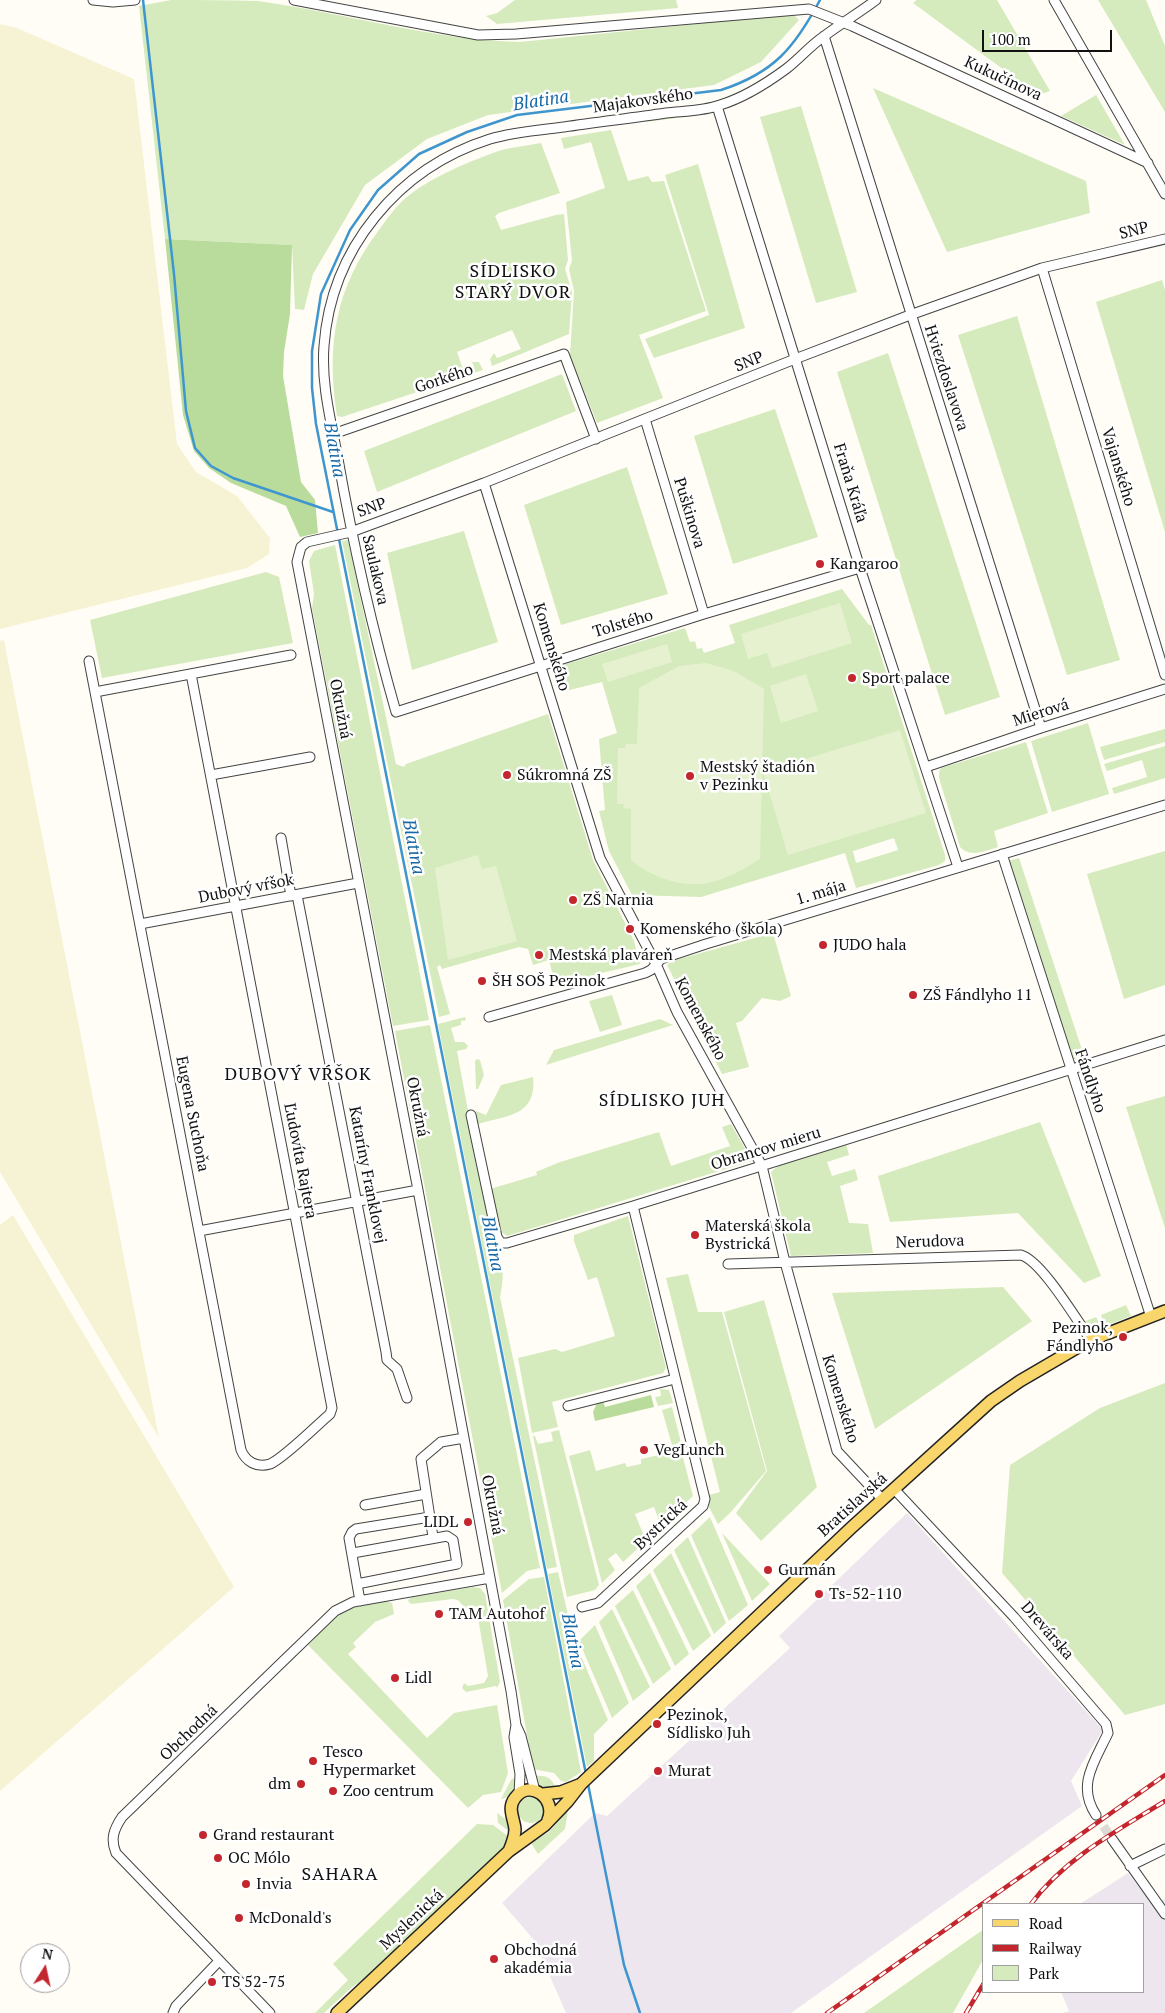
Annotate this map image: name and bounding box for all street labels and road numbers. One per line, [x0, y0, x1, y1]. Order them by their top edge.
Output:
street label: Kukučínova [961, 53, 1045, 105]
street label: Majakovského [592, 84, 694, 118]
street label: SNP [1117, 218, 1151, 244]
street label: Hviezdoslavova [920, 323, 972, 433]
street label: SNP [732, 348, 766, 376]
street label: Gorkého [412, 360, 476, 398]
street label: Vajanského [1097, 425, 1139, 509]
street label: Fraňa Kráľa [829, 441, 871, 525]
street label: Puškinova [669, 475, 709, 551]
street label: SNP [355, 494, 389, 522]
street label: Saulakova [358, 533, 392, 607]
street label: Komenského [529, 601, 573, 693]
street label: Tolstého [591, 606, 655, 642]
street label: Okružná [325, 677, 355, 741]
street label: Mierová [1011, 695, 1071, 731]
street label: Dubový vŕšok [197, 870, 295, 908]
street label: 1. mája [794, 876, 848, 910]
street label: Komenského [670, 974, 730, 1064]
street label: Fándlyho [1070, 1047, 1110, 1115]
street label: Eugena Suchoňa [171, 1055, 213, 1173]
street label: Okružná [402, 1075, 432, 1139]
street label: Ľudovíta Rajtera [279, 1102, 321, 1220]
street label: Kataríny Franklovej [344, 1105, 390, 1245]
street label: Obrancov mieru [709, 1123, 823, 1175]
street label: Nerudova [895, 1231, 965, 1253]
street label: Komenského [818, 1353, 862, 1445]
street label: Bratislavská [815, 1469, 891, 1541]
street label: Okružná [477, 1473, 507, 1537]
street label: Bystrická [630, 1496, 692, 1554]
street label: Drevárska [1017, 1598, 1077, 1664]
street label: Obchodná [156, 1701, 222, 1765]
street label: Myslenická [376, 1886, 448, 1954]

